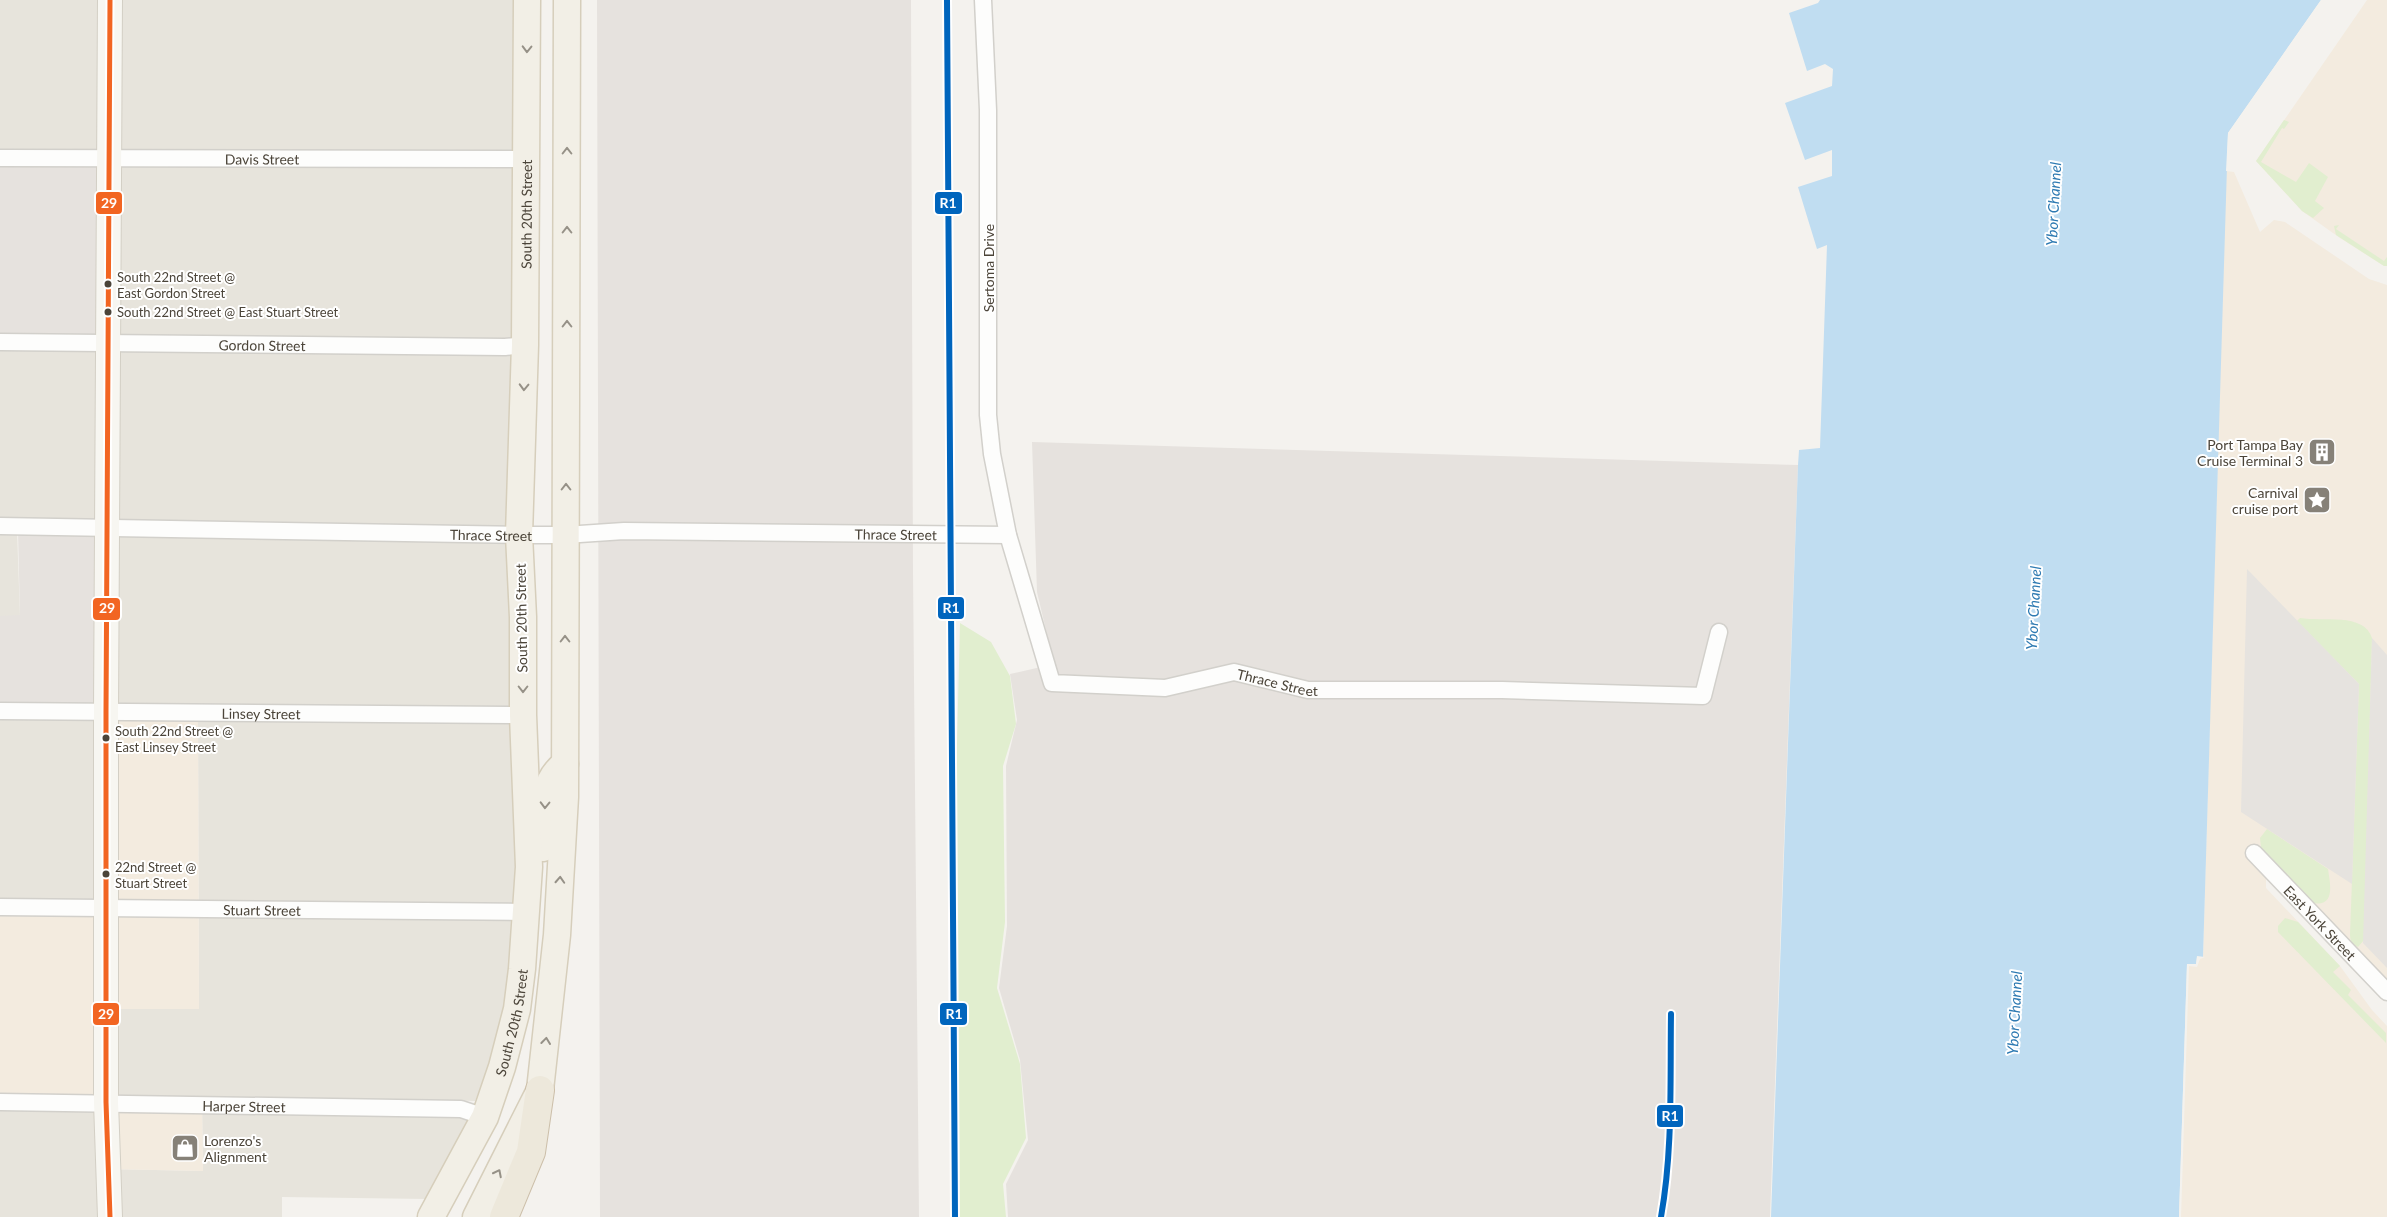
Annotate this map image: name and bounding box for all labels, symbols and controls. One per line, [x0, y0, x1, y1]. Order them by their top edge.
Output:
one-way arrow [522, 45, 532, 53]
one-way arrow [562, 146, 572, 154]
street label: Davis Street [225, 150, 299, 167]
street label: South 20th Street [517, 160, 535, 269]
water label: Ybor Channel [2042, 161, 2064, 247]
line badge: 29 [95, 191, 123, 215]
line badge: R1 [934, 191, 963, 215]
text: 29 [101, 194, 117, 211]
text: R1 [939, 194, 957, 211]
street label: Sertoma Drive [980, 224, 997, 312]
one-way arrow [562, 226, 572, 234]
place label: South 22nd Street @ East Gordon Street [117, 269, 235, 301]
marker: South 22nd Street @ East Gordon Street [103, 279, 113, 289]
place label: South 22nd Street @ East Stuart Street [117, 304, 339, 320]
marker: South 22nd Street @ East Stuart Street [103, 307, 113, 317]
one-way arrow [562, 320, 572, 328]
street label: Gordon Street [218, 336, 306, 354]
one-way arrow [518, 383, 529, 391]
place label: Port Tampa Bay Cruise Terminal 3 [2197, 436, 2304, 469]
building icon: Port Tampa Bay Cruise Terminal 3 [2307, 437, 2337, 467]
one-way arrow [560, 482, 571, 490]
place label: Carnival cruise port [2232, 484, 2298, 517]
place icon: Carnival cruise port [2302, 485, 2332, 515]
street label: Thrace Street [450, 525, 532, 544]
street label: Thrace Street [854, 525, 937, 543]
street label: South 20th Street [512, 563, 530, 673]
water label: Ybor Channel [2022, 565, 2044, 651]
line badge: R1 [937, 596, 965, 620]
line badge: 29 [92, 597, 121, 621]
text: 29 [99, 599, 115, 616]
text: R1 [942, 599, 960, 616]
one-way arrow [560, 635, 570, 642]
street label: Thrace Street [1235, 665, 1318, 699]
one-way arrow [518, 686, 528, 693]
street label: Linsey Street [221, 704, 301, 722]
place label: South 22nd Street @ East Linsey Street [115, 723, 233, 755]
marker: South 22nd Street @ East Linsey Street [101, 733, 111, 743]
one-way arrow [540, 802, 550, 810]
place label: 22nd Street @ Stuart Street [115, 859, 196, 891]
marker: 22nd Street @ Stuart Street [101, 869, 111, 879]
one-way arrow [555, 875, 566, 883]
street label: East York Street [2281, 881, 2360, 963]
street label: Stuart Street [223, 901, 301, 918]
street label: South 20th Street [491, 968, 530, 1078]
water label: Ybor Channel [2003, 970, 2025, 1056]
line badge: 29 [92, 1002, 120, 1026]
line badge: R1 [939, 1002, 968, 1026]
text: 29 [98, 1005, 114, 1022]
text: R1 [945, 1005, 963, 1022]
one-way arrow [540, 1037, 551, 1045]
street label: Harper Street [202, 1097, 286, 1115]
line badge: R1 [1656, 1104, 1684, 1128]
text: R1 [1661, 1107, 1679, 1124]
place label: Lorenzo's Alignment [204, 1132, 267, 1165]
shop icon: Lorenzo's Alignment [170, 1133, 200, 1163]
one-way arrow [492, 1170, 502, 1179]

